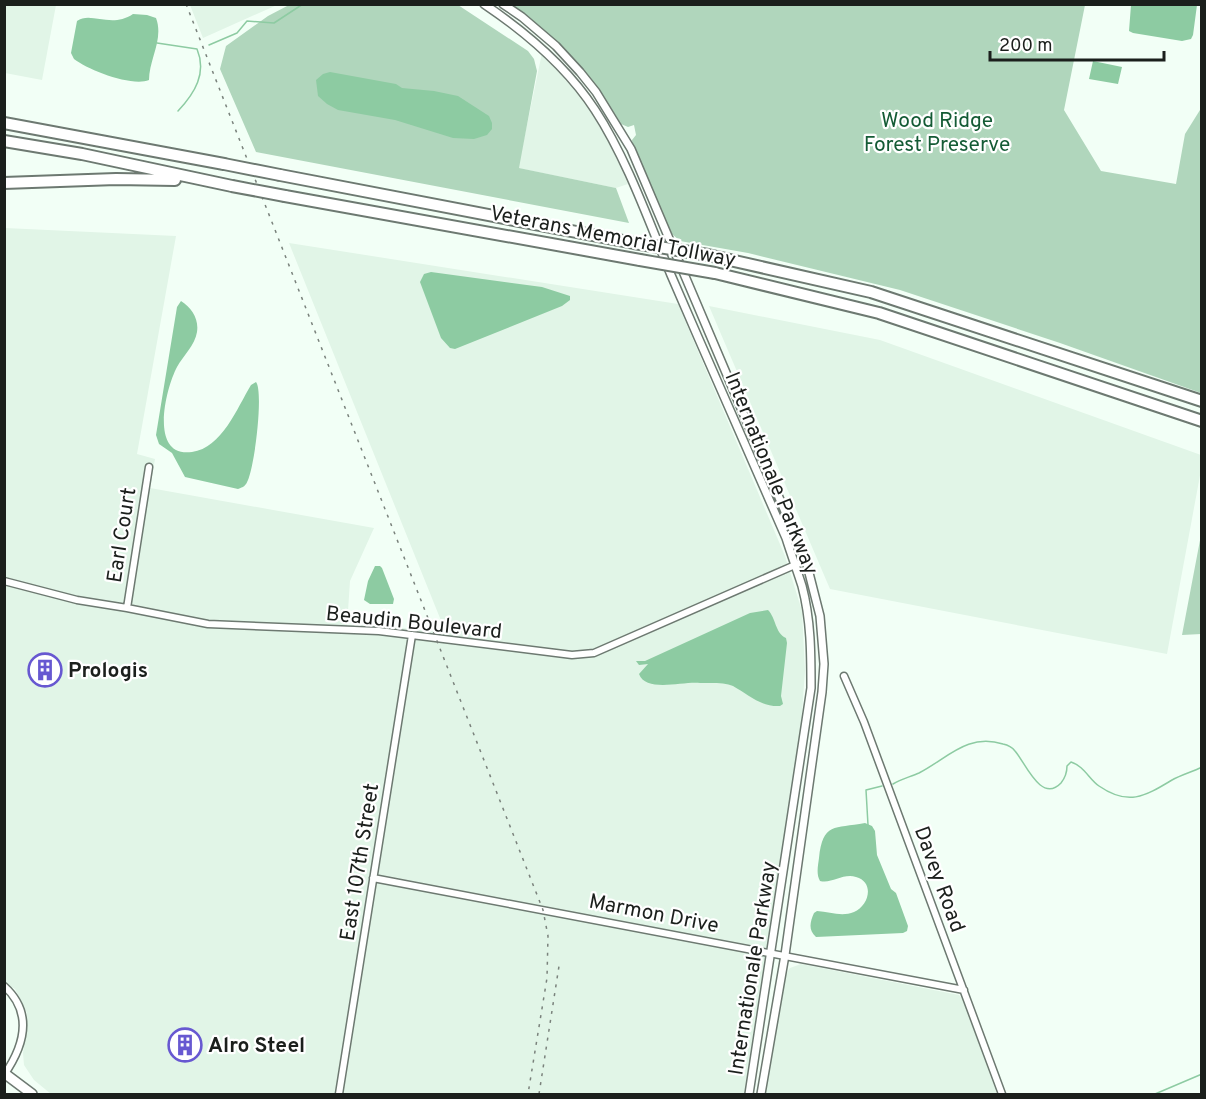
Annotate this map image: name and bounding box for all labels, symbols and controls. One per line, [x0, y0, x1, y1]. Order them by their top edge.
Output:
scale bar [990, 24, 1164, 62]
text: 200 m [999, 35, 1052, 58]
park label: Wood Ridge Forest Preserve [864, 108, 1010, 159]
street label: Veterans Memorial Tollway [487, 200, 738, 275]
street label: Internationale Parkway [718, 368, 824, 579]
street label: Earl Court [102, 486, 143, 585]
street label: Beaudin Boulevard [325, 601, 503, 646]
building icon: Prologis [27, 652, 63, 688]
place label: Prologis [68, 658, 148, 685]
street label: East 107th Street [335, 782, 386, 943]
street label: Davey Road [907, 823, 970, 936]
street label: Internationale Parkway [723, 859, 784, 1077]
street label: Marmon Drive [586, 889, 721, 940]
building icon: Alro Steel [167, 1027, 203, 1063]
place label: Alro Steel [208, 1033, 305, 1060]

